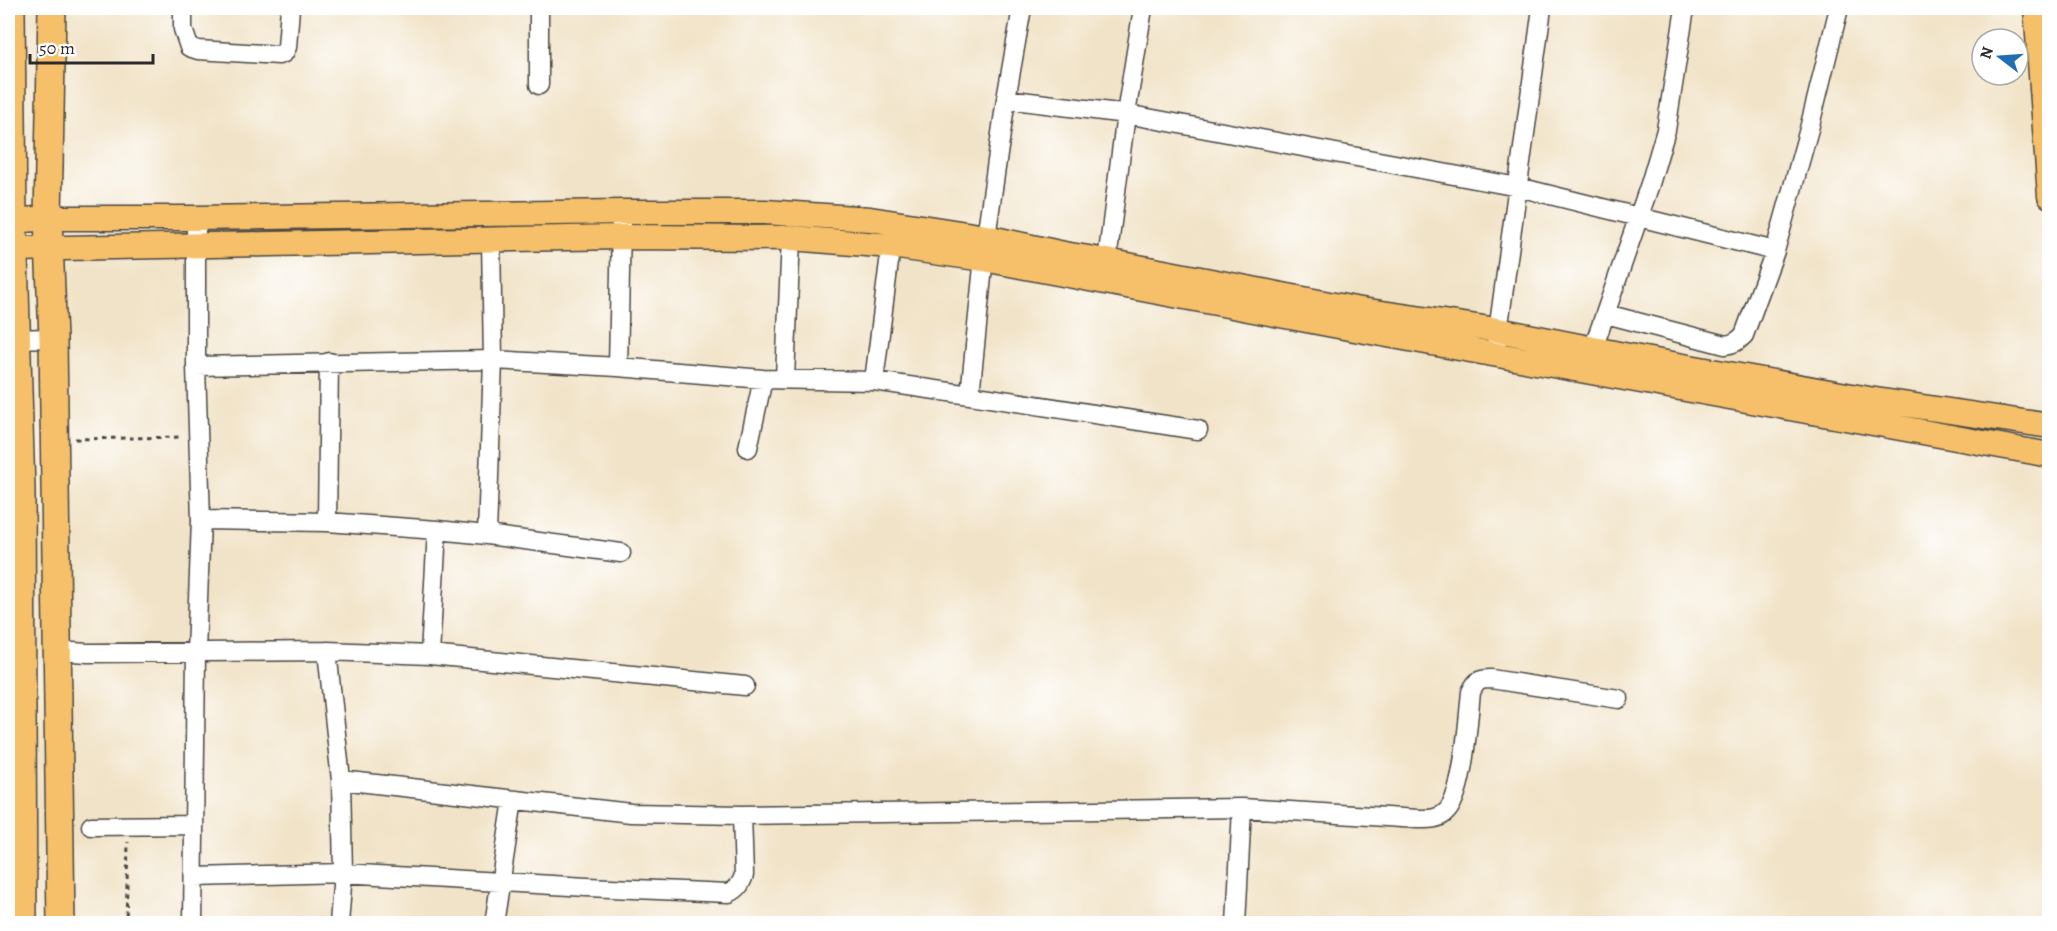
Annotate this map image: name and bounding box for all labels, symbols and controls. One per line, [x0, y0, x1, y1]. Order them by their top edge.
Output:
scale bar [30, 27, 153, 65]
north arrow [1970, 27, 2030, 87]
text: 50 m [39, 36, 75, 60]
text: N [1974, 44, 1999, 62]

